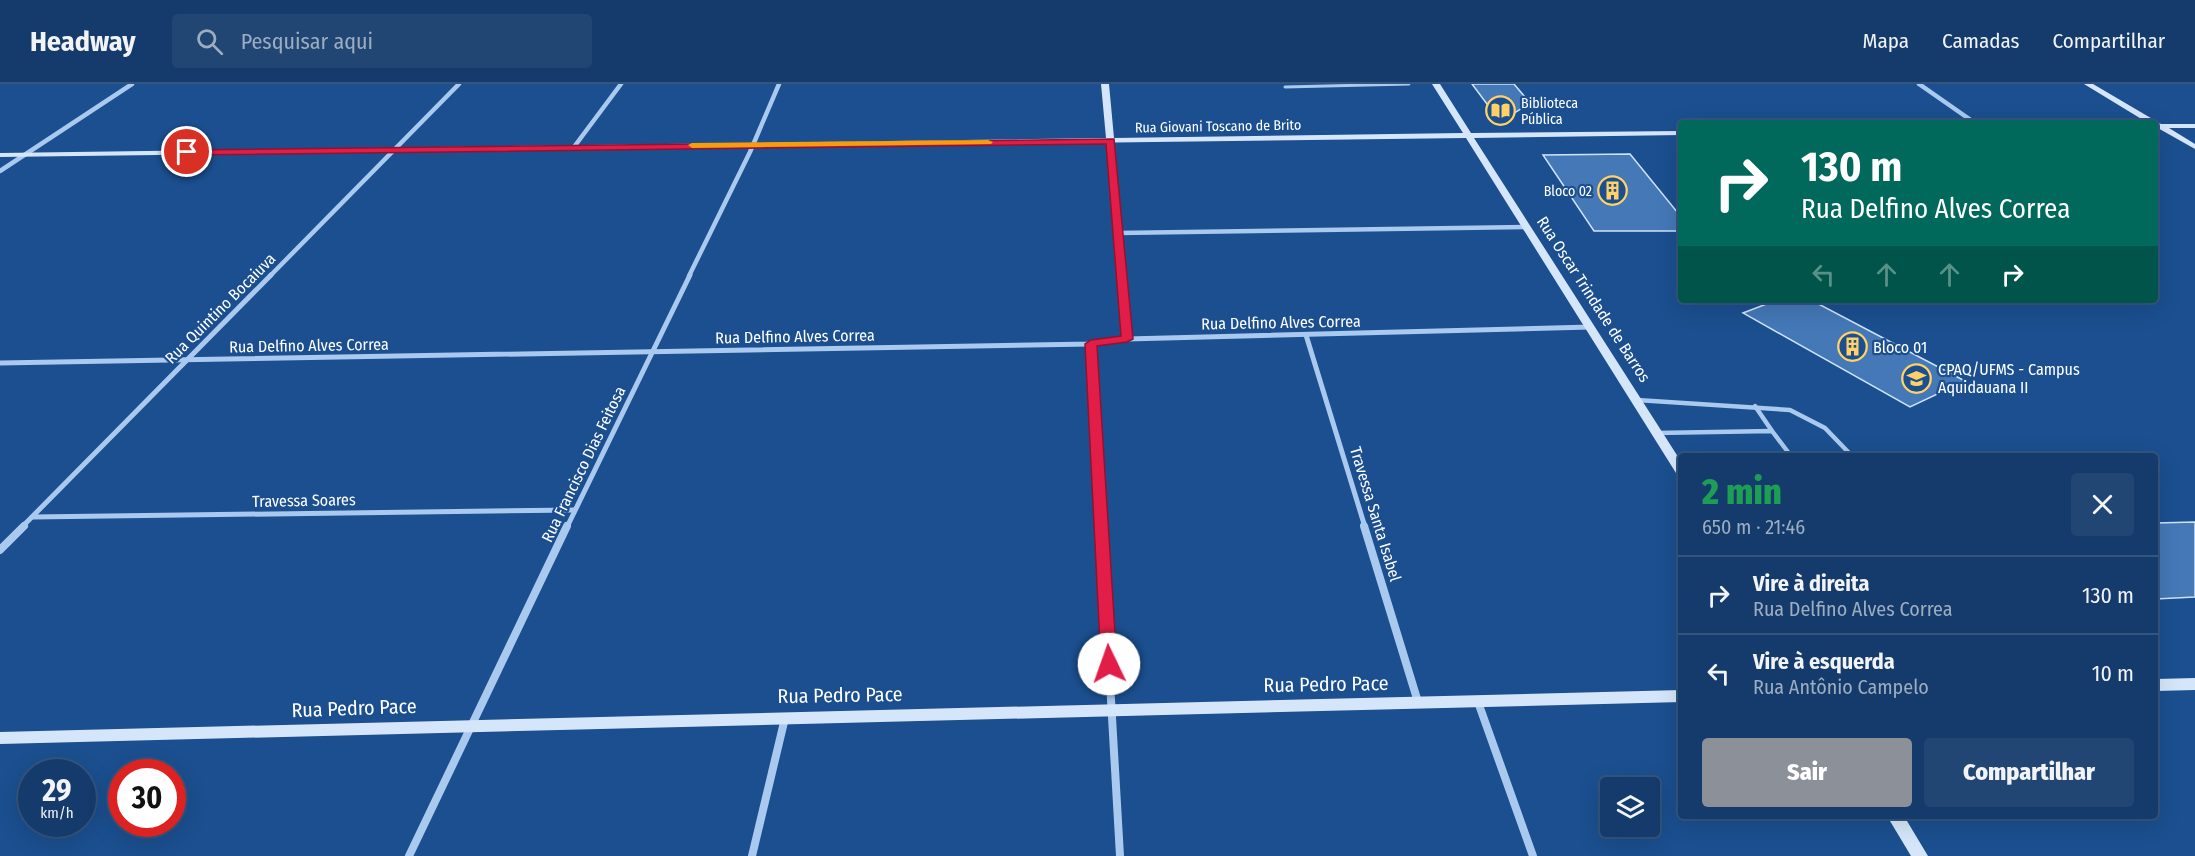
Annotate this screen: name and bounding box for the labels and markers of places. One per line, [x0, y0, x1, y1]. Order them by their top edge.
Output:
library icon: Biblioteca Pública [1484, 95, 1516, 127]
place label: Biblioteca Pública [1521, 95, 1578, 128]
pin [161, 126, 212, 177]
building icon: Bloco 02 [1597, 175, 1629, 207]
place label: Bloco 02 [1544, 183, 1592, 200]
building icon: Bloco 01 [1836, 331, 1868, 363]
place label: Bloco 01 [1873, 338, 1927, 357]
place label: CPAQ/UFMS - Campus Aquidauana II [1938, 360, 2080, 397]
school or university icon: CPAQ/UFMS - Campus Aquidauana II [1901, 362, 1933, 394]

